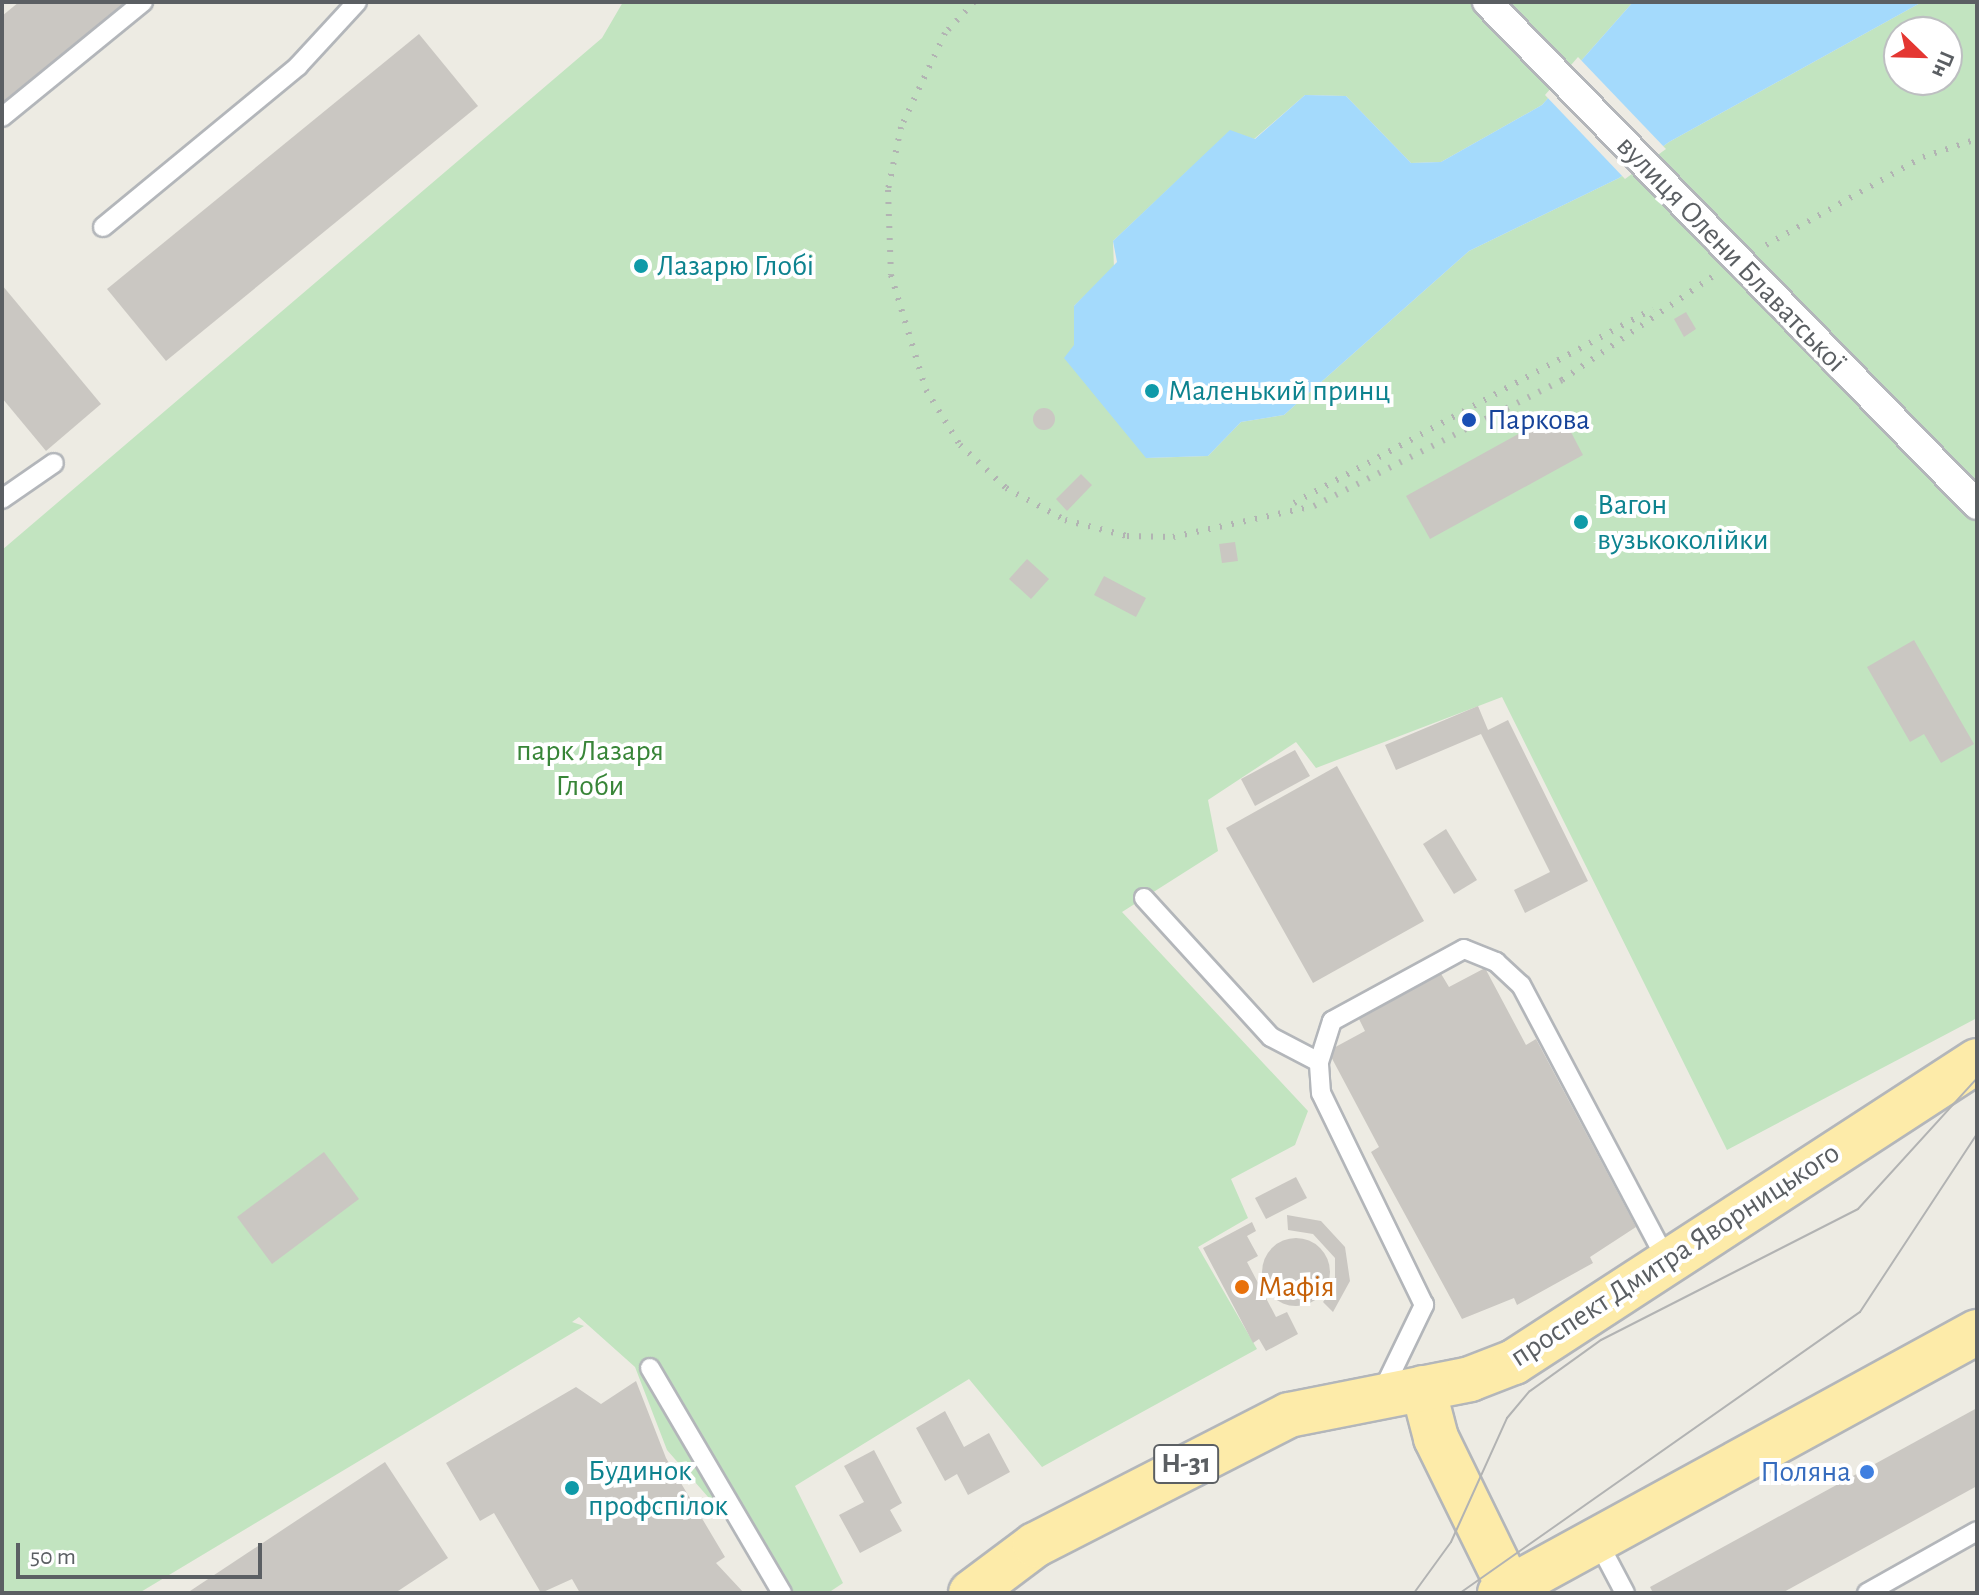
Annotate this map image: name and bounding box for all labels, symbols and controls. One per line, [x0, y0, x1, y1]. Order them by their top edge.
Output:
north arrow [1883, 16, 1963, 96]
text: Пн [1928, 48, 1959, 81]
street label: вулиця Олени Блаватської [1608, 128, 1854, 380]
place label: Лазарю Глобі [657, 248, 814, 284]
marker: Лазарю Глобі [632, 257, 650, 275]
place label: Маленький принц [1168, 373, 1390, 409]
marker: Маленький принц [1143, 382, 1161, 400]
place label: Паркова [1487, 402, 1590, 438]
marker: Паркова [1458, 409, 1480, 431]
place label: Вагон вузькоколійки [1597, 487, 1769, 558]
marker: Вагон вузькоколійки [1572, 513, 1590, 531]
park label: парк Лазаря Глоби [516, 733, 664, 804]
street label: проспект Дмитра Яворницького [1504, 1135, 1846, 1375]
place label: Мафія [1258, 1269, 1335, 1305]
marker: Мафія [1233, 1278, 1251, 1296]
road number: Н-31 [1152, 1440, 1220, 1488]
place label: Будинок профспілок [588, 1453, 728, 1524]
place label: Поляна [1760, 1454, 1851, 1490]
marker: Поляна [1858, 1463, 1876, 1481]
marker: Будинок профспілок [563, 1479, 581, 1497]
scale bar [20, 1527, 266, 1577]
text: 50 m [30, 1545, 76, 1569]

